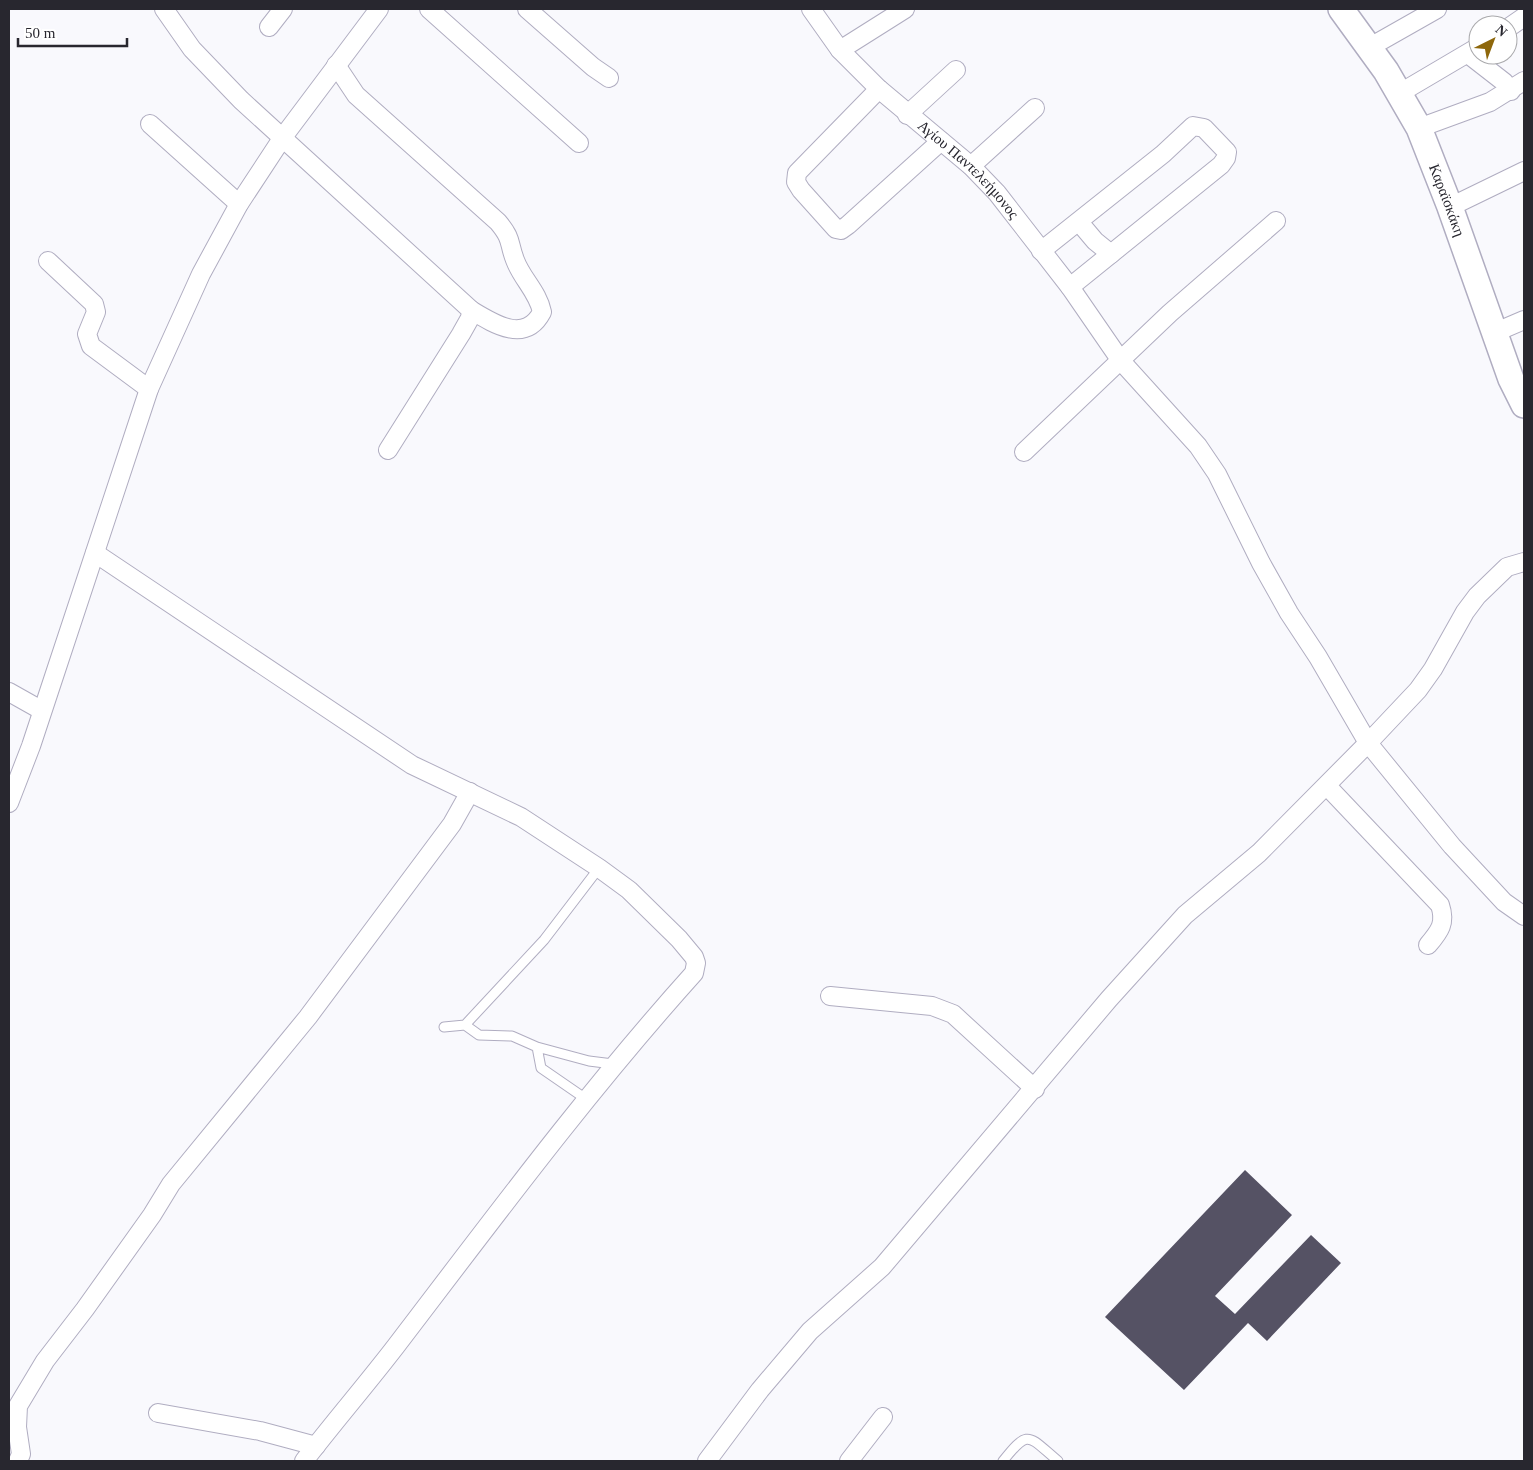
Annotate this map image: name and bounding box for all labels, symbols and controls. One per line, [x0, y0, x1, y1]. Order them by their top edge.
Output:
scale bar [18, 15, 126, 47]
north arrow [1468, 15, 1518, 65]
text: N [1493, 22, 1510, 40]
text: 50 m [25, 25, 56, 41]
street label: Αγίου Παντελεήμονος [915, 117, 1022, 222]
street label: Καραϊσκάκη [1426, 162, 1468, 239]

